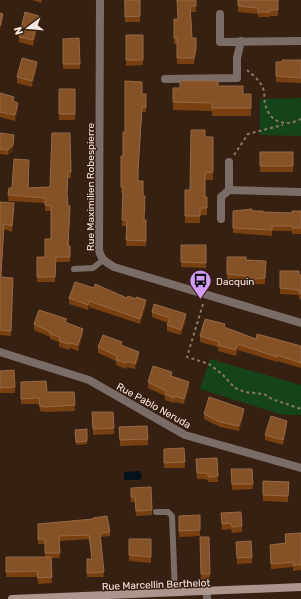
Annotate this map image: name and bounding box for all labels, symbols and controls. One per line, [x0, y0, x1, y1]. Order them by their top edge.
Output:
north arrow [8, 8, 48, 48]
text: N [12, 25, 26, 36]
street label: Rue Maximilien Robespierre [85, 123, 97, 251]
bus stop icon: Dacquin [187, 268, 213, 301]
place label: Dacquin [216, 276, 254, 288]
street label: Rue Pablo Neruda [114, 381, 193, 431]
street label: Rue Marcellin Berthelot [102, 577, 211, 593]

